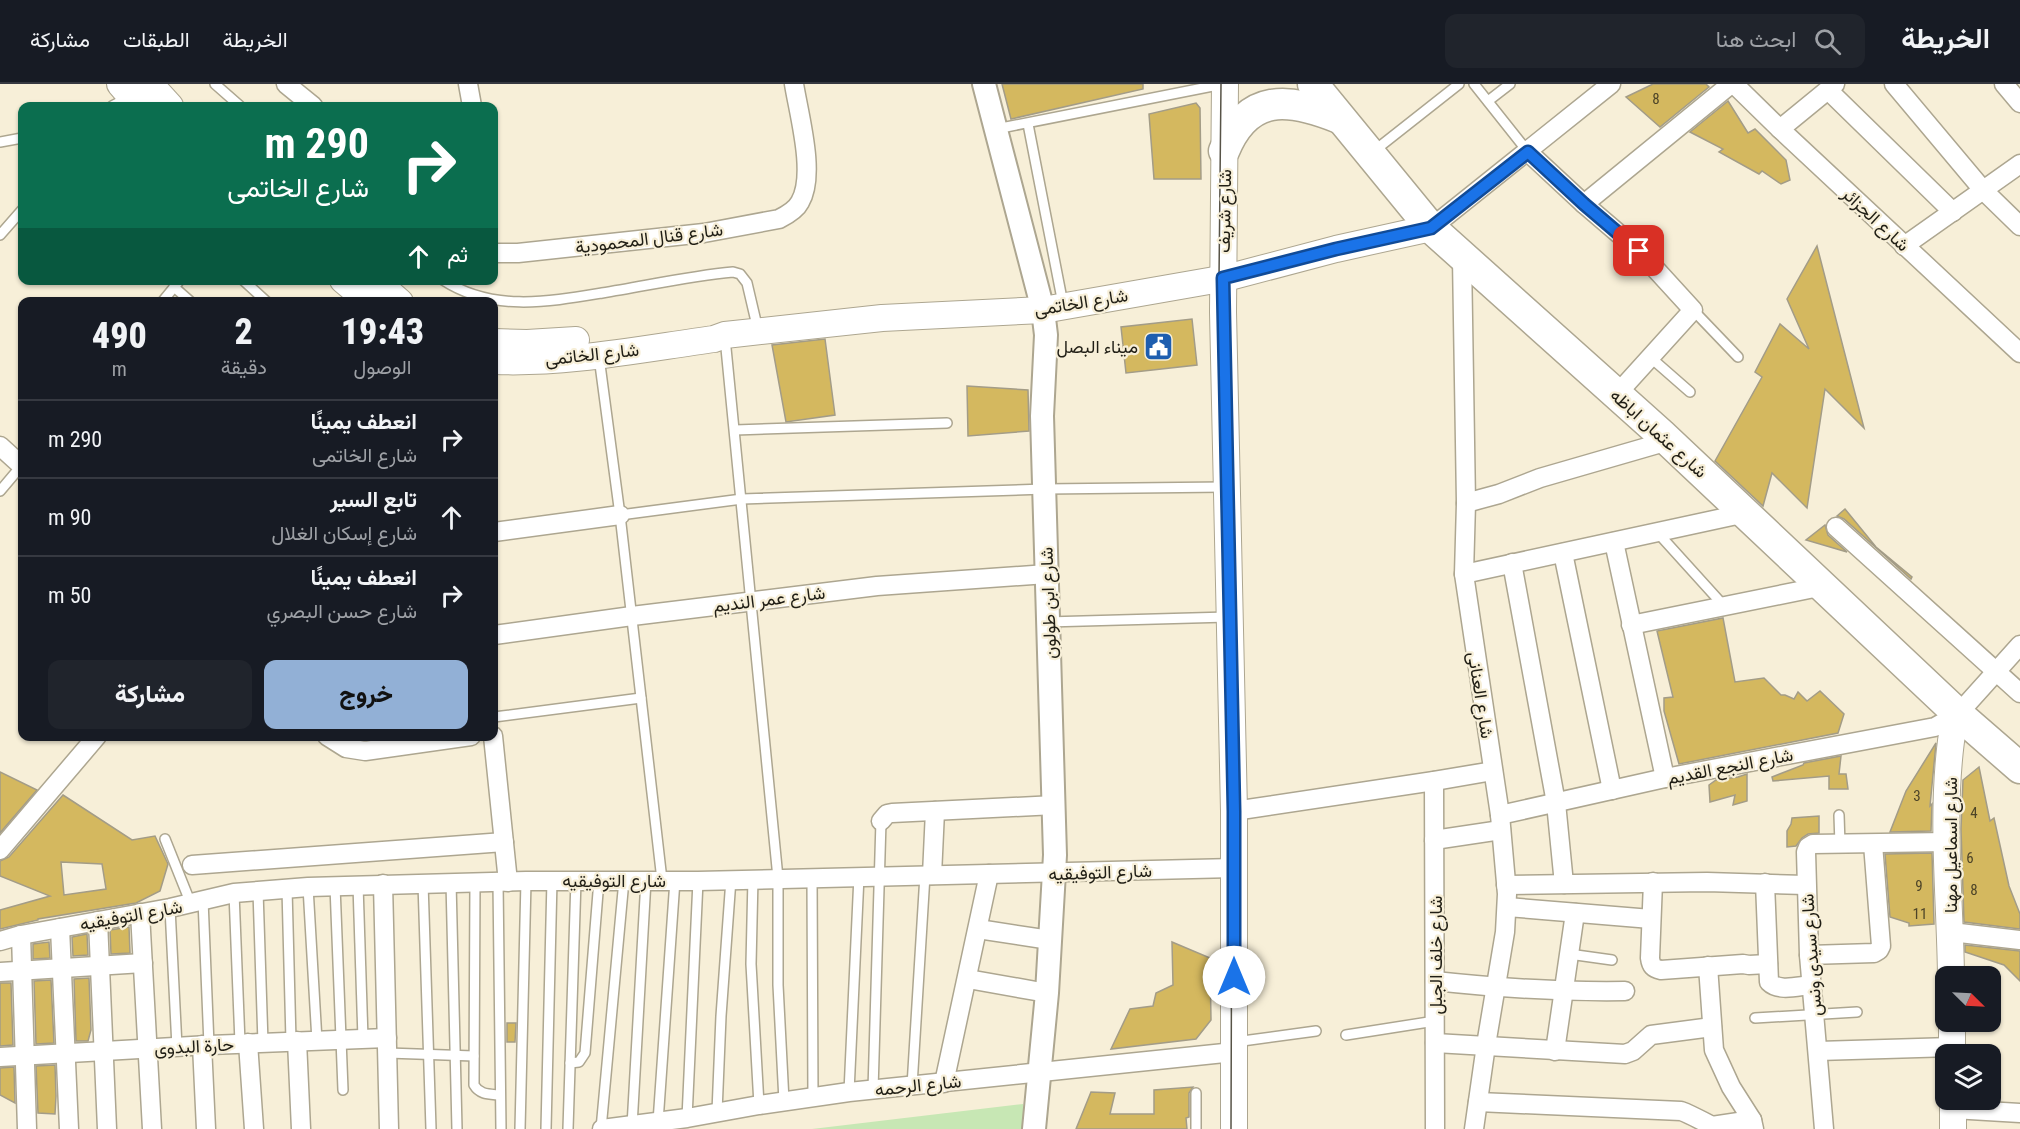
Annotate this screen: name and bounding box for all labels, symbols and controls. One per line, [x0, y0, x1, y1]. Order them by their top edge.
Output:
search box [1445, 14, 1865, 68]
text: الخريطة [1901, 22, 1990, 55]
icon: search [1811, 25, 1844, 58]
text: ابحث هنا [1716, 27, 1796, 52]
text: مشاركة [30, 28, 90, 52]
text: الطبقات [123, 28, 190, 52]
text: الخريطة [223, 28, 288, 52]
house number: 8 [1652, 90, 1660, 108]
text: 290 m [264, 119, 369, 168]
icon: right [390, 126, 468, 204]
street label: شارع شريف [1213, 169, 1237, 253]
text: شارع الخاتمى [227, 172, 369, 204]
street label: شارع الجزائر [1836, 182, 1914, 257]
street label: شارع قنال المحمودية [574, 219, 724, 259]
pin [1613, 225, 1664, 276]
icon: arrive [1622, 234, 1655, 267]
icon: ahead [402, 240, 435, 273]
text: ثم [447, 242, 468, 267]
street label: شارع الخاتمى [1033, 284, 1130, 322]
text: 2 [235, 311, 253, 353]
text: 19:43 [341, 311, 424, 353]
text: 490 [92, 315, 147, 357]
public building icon: ميناء البصل [1143, 330, 1175, 362]
place label: ميناء البصل [1057, 336, 1138, 358]
street label: شارع الخاتمى [544, 339, 640, 371]
text: دقيقة [221, 355, 267, 379]
text: الوصول [354, 355, 411, 379]
text: m [112, 357, 127, 381]
street label: شارع عثمان اباظه [1605, 384, 1712, 483]
text: انعطف يمينًا [311, 409, 417, 434]
icon: right [435, 423, 468, 456]
text: 290 m [48, 427, 102, 452]
text: شارع الخاتمى [312, 443, 417, 467]
text: تابع السير [330, 487, 417, 512]
icon: ahead [435, 501, 468, 534]
text: 90 m [48, 505, 91, 530]
text: شارع إسكان الغلال [272, 521, 417, 545]
street label: شارع ابن طولون [1036, 547, 1062, 659]
text: انعطف يمينًا [311, 565, 417, 590]
icon: right [435, 579, 468, 612]
street label: شارع عمر النديم [712, 582, 827, 618]
text: 50 m [48, 583, 91, 608]
text: شارع حسن البصري [267, 599, 417, 623]
street label: شارع العنانى [1462, 650, 1498, 740]
button: مشاركة [48, 660, 252, 729]
button: خروج [264, 660, 468, 729]
street label: شارع النجع القديم [1665, 743, 1795, 790]
street label: شارع اسماعيل مهنا [1940, 777, 1963, 913]
house number: 3 [1913, 787, 1921, 805]
house number: 4 [1970, 804, 1978, 822]
house number: 6 [1966, 849, 1974, 867]
street label: شارع التوفيقيه [1048, 860, 1152, 886]
street label: شارع التوفيقيه [562, 870, 666, 893]
house number: 9 [1915, 877, 1923, 895]
house number: 8 [1970, 881, 1978, 899]
street label: شارع سيدى ونس [1796, 893, 1828, 1017]
street label: شارع التوفيقيه [78, 896, 184, 936]
street label: شارع خلف الجبل [1425, 896, 1448, 1014]
house number: 11 [1913, 905, 1927, 923]
position arrow [1202, 945, 1266, 1009]
north arrow [1935, 966, 2001, 1032]
map controls [1935, 966, 2001, 1110]
street label: حارة البدوى [154, 1033, 235, 1060]
button: layers [1935, 1044, 2001, 1110]
street label: شارع الرحمه [874, 1070, 963, 1102]

